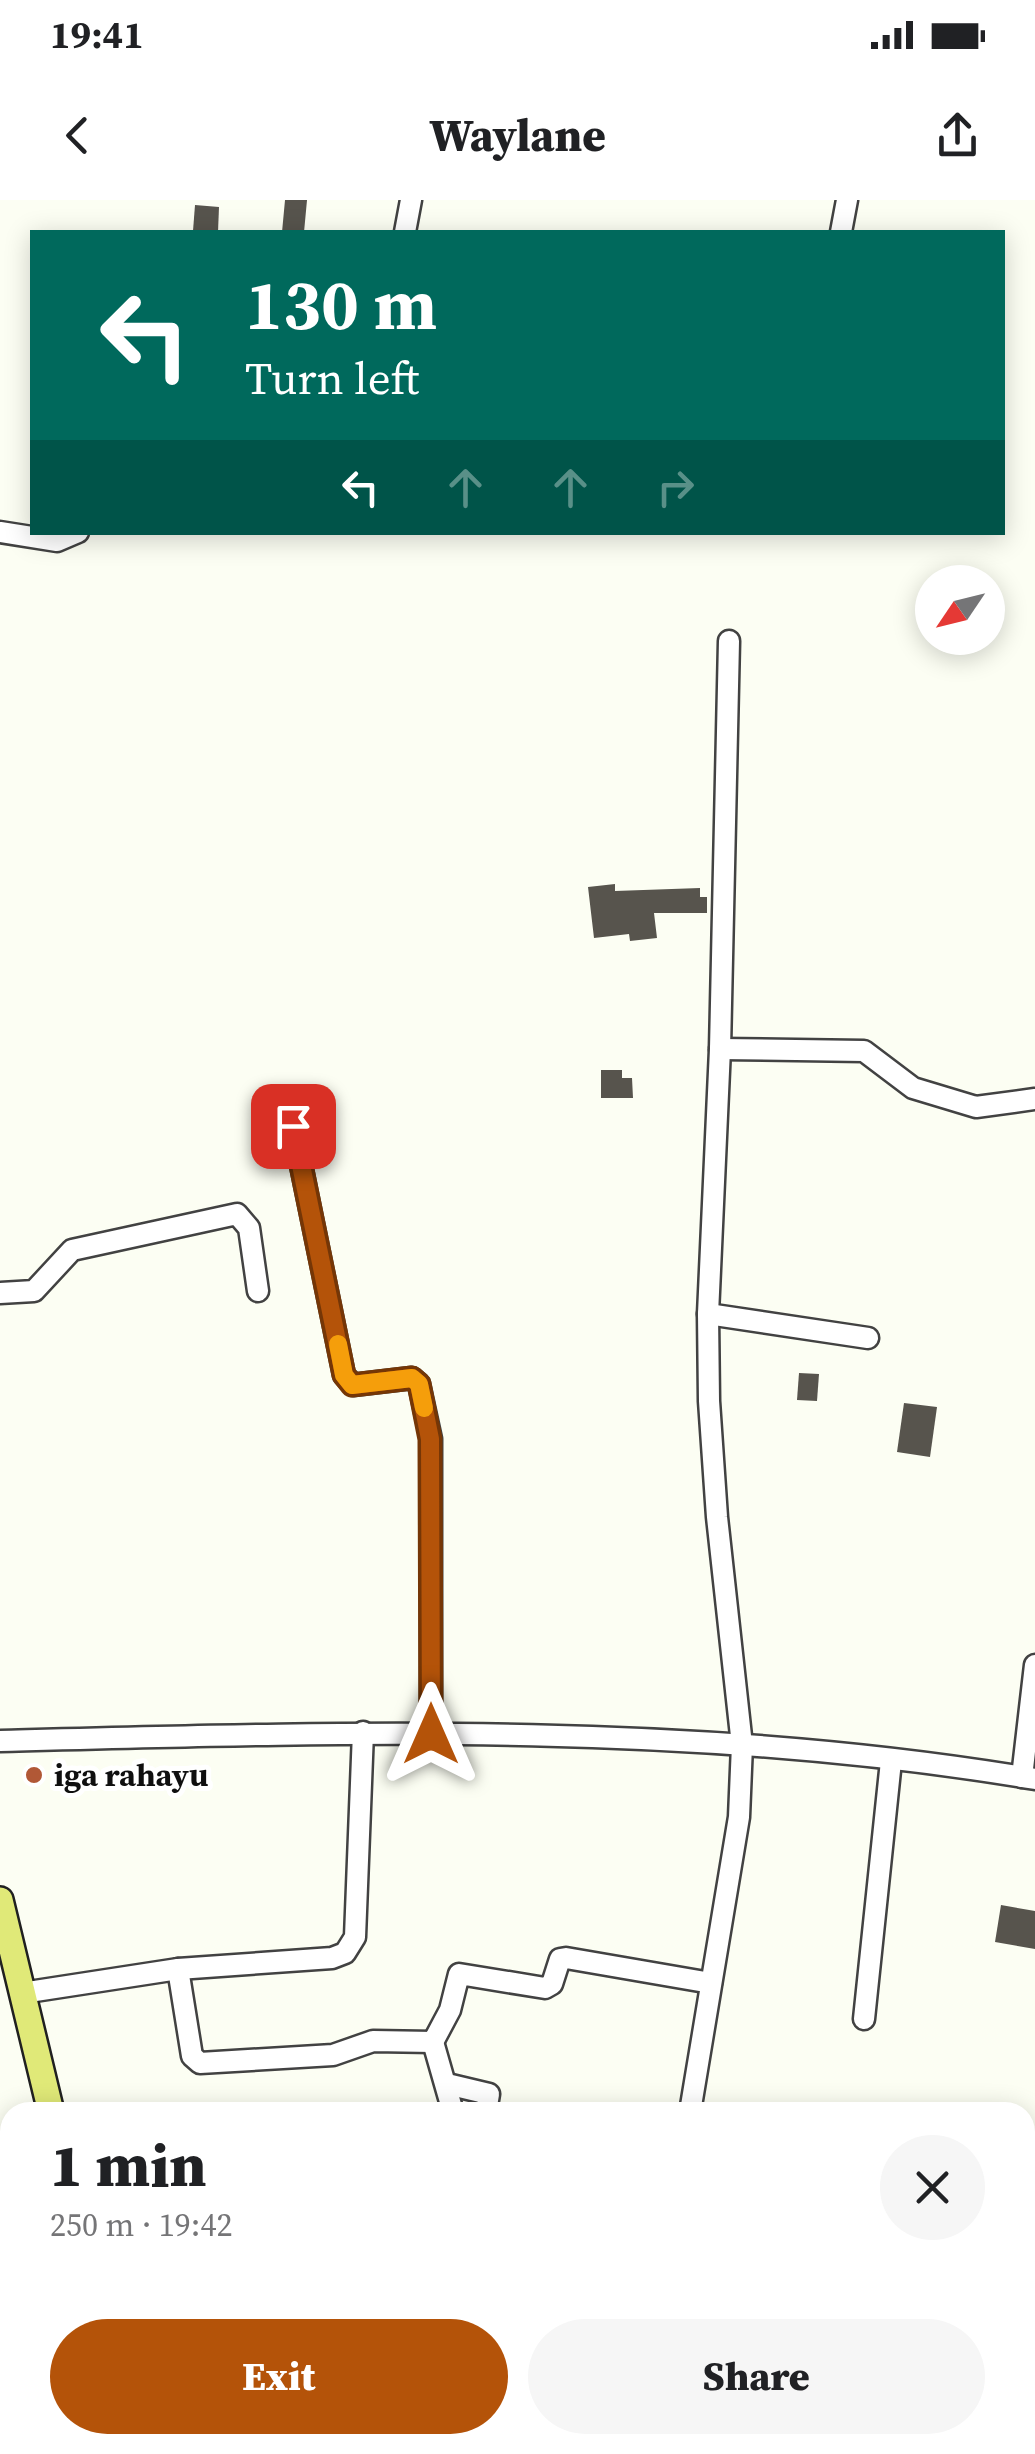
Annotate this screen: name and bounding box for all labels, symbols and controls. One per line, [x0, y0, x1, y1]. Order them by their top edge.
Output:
text: 19:41 [50, 9, 144, 61]
text: Waylane [429, 104, 606, 166]
icon: back [50, 108, 105, 163]
icon: share [930, 108, 985, 163]
text: 130 m [245, 256, 437, 352]
icon: left [80, 270, 210, 400]
text: Turn left [245, 347, 419, 409]
icon: left [333, 460, 388, 515]
icon: ahead [438, 460, 493, 515]
icon: ahead [543, 460, 598, 515]
icon: right [648, 460, 703, 515]
north arrow [915, 565, 1005, 655]
map controls [915, 565, 1005, 655]
pin [251, 1084, 336, 1169]
icon: arrive [266, 1099, 321, 1154]
position arrow [379, 1682, 483, 1786]
place label: iga rahayu [54, 1753, 208, 1797]
marker: iga rahayu [23, 1764, 45, 1786]
text: 1 min [50, 2124, 206, 2206]
button: close [880, 2135, 985, 2240]
text: 250 m · 19:42 [50, 2203, 232, 2247]
button: Exit [50, 2319, 508, 2434]
button: Share [528, 2319, 985, 2434]

